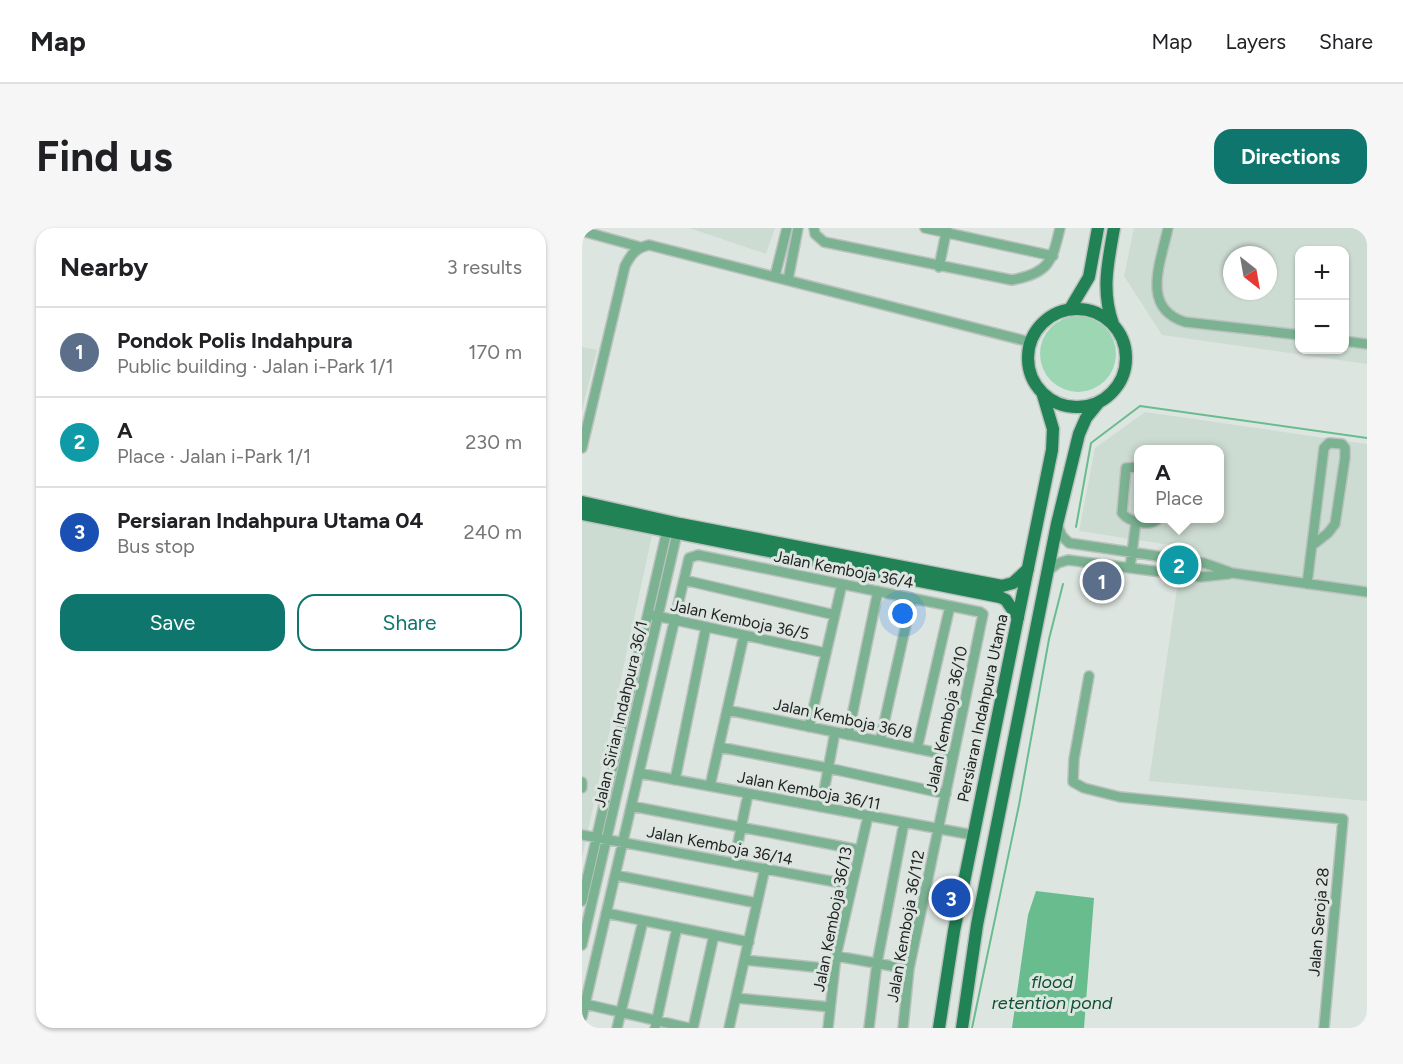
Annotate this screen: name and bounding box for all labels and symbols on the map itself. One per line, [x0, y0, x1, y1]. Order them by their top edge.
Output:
north arrow [1223, 246, 1277, 300]
pin: 2 [1160, 542, 1198, 588]
street label: Jalan Kemboja 36/4 [772, 547, 915, 592]
pin: 1 [1082, 558, 1122, 604]
street label: Jalan Kemboja 36/5 [669, 596, 811, 643]
your location [888, 599, 917, 628]
street label: Persiaran Indahpura Utama [953, 612, 1012, 804]
street label: Jalan Sirian Indahpura 36/1 [590, 619, 651, 809]
street label: Jalan Kemboja 36/10 [922, 644, 971, 794]
street label: Jalan Kemboja 36/8 [772, 694, 914, 743]
street label: Jalan Kemboja 36/11 [736, 767, 882, 814]
street label: Jalan Kemboja 36/14 [645, 822, 795, 869]
street label: Jalan Kemboja 36/13 [809, 845, 856, 993]
street label: Jalan Kemboja 36/112 [883, 849, 928, 1004]
street label: Jalan Seroja 28 [1304, 867, 1333, 977]
pin: 3 [932, 876, 970, 920]
water label: flood retention pond [992, 971, 1113, 1014]

